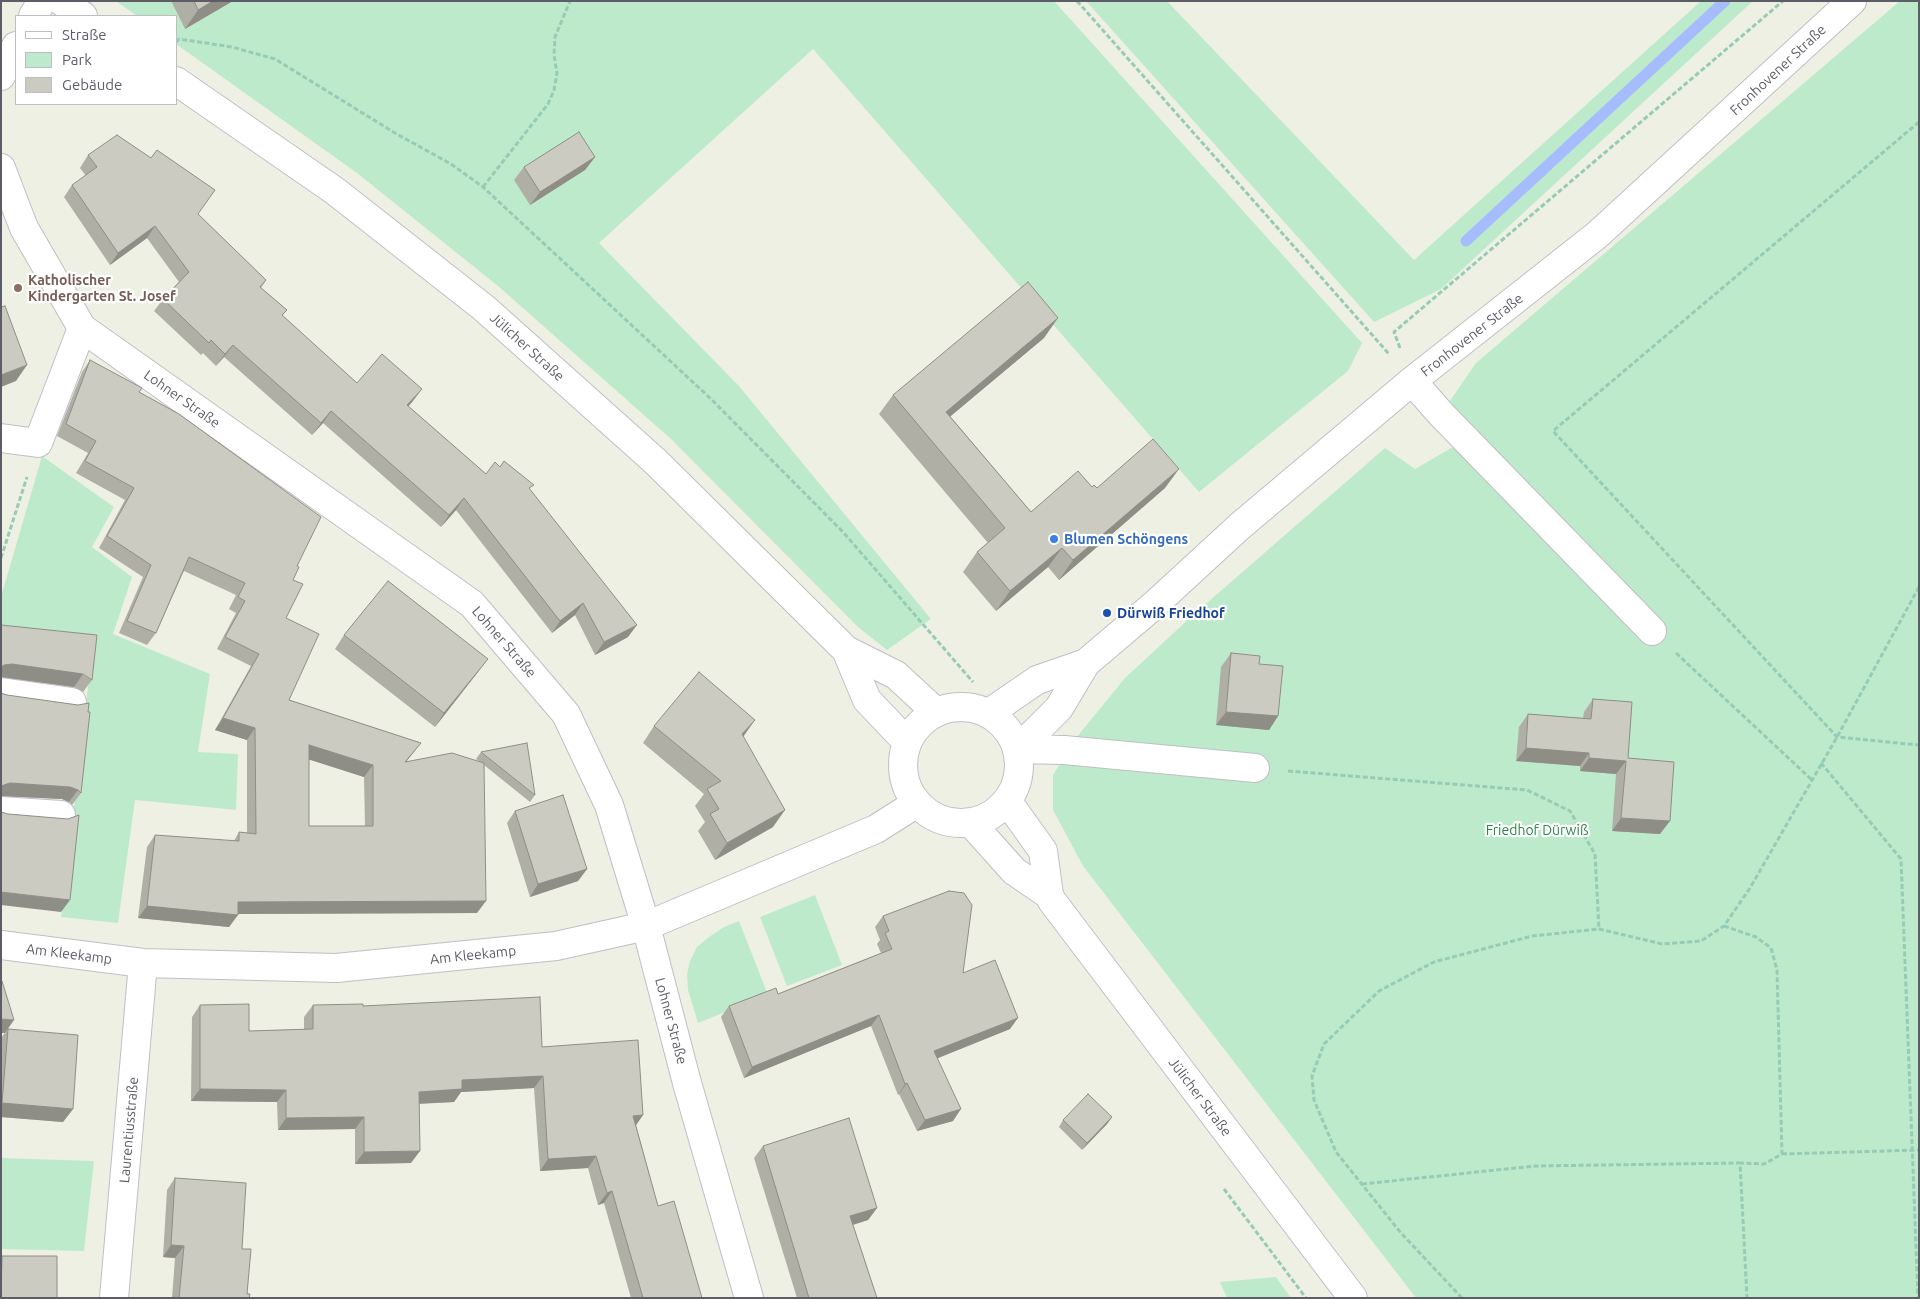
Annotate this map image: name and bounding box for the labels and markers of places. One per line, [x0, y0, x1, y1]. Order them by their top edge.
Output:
place label: Katholischer Kindergarten St. Josef [28, 272, 176, 304]
marker: Katholischer Kindergarten St. Josef [12, 282, 24, 294]
place label: Blumen Schöngens [1064, 531, 1188, 547]
marker: Blumen Schöngens [1048, 533, 1060, 545]
place label: Dürwiß Friedhof [1117, 605, 1225, 621]
marker: Dürwiß Friedhof [1101, 607, 1113, 619]

